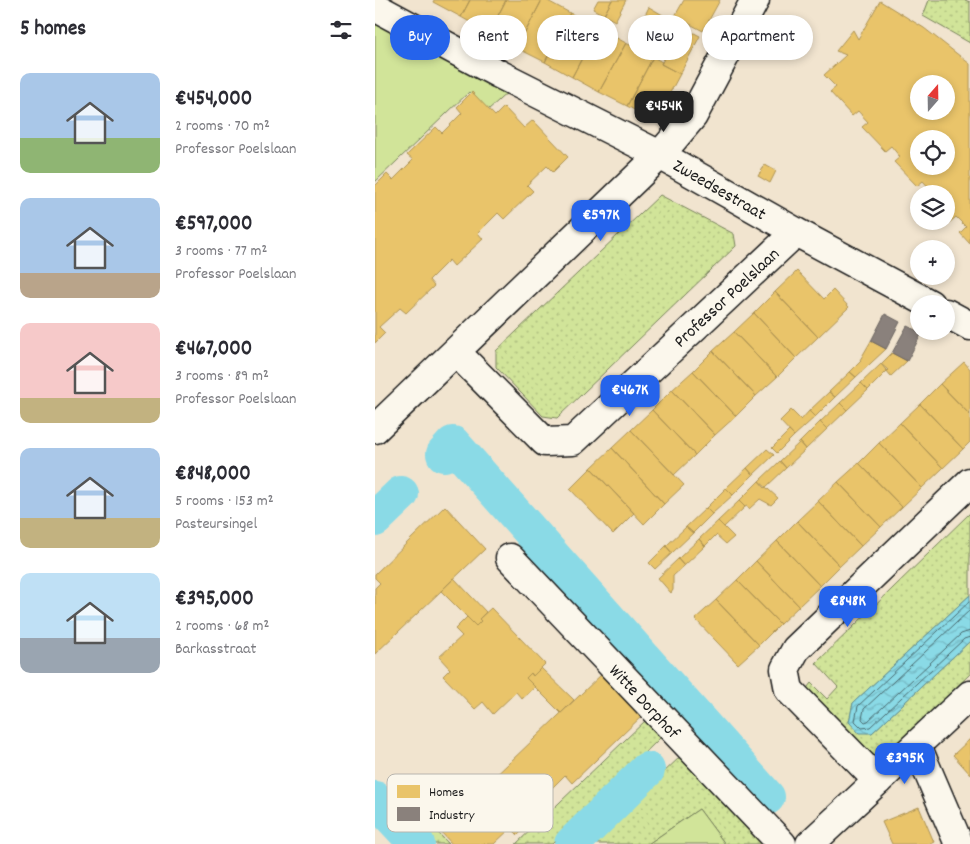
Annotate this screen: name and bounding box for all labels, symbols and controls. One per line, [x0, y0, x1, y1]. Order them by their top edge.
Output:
text: 5 homes [20, 15, 86, 45]
chip: Buy [390, 15, 450, 60]
chip: Rent [460, 15, 527, 60]
chip: Filters [537, 15, 618, 60]
chip: New [628, 15, 692, 60]
chip: Apartment [702, 15, 813, 60]
icon: filters [327, 16, 355, 44]
north arrow [910, 75, 955, 120]
map controls [910, 75, 955, 340]
text: €454,000 [175, 85, 252, 115]
pin: €454K [629, 90, 699, 133]
icon: home [60, 93, 120, 153]
text: €454K [645, 95, 683, 118]
text: 2 rooms · 70 m² [175, 115, 270, 138]
button: locate [910, 130, 955, 175]
text: Professor Poelslaan [175, 138, 296, 161]
street label: Zweedsestraat [668, 154, 770, 228]
button: layers [910, 185, 955, 230]
pin: €597K [566, 200, 636, 242]
text: €597K [582, 204, 620, 227]
text: €597,000 [175, 210, 252, 240]
icon: home [60, 218, 120, 278]
text: 3 rooms · 77 m² [175, 240, 267, 263]
button: + [910, 240, 955, 285]
street label: Professor Poelslaan [669, 243, 786, 355]
text: Professor Poelslaan [175, 263, 296, 286]
button: − [910, 295, 955, 340]
text: €467,000 [175, 335, 252, 365]
icon: home [60, 343, 120, 403]
text: 3 rooms · 89 m² [175, 365, 269, 388]
pin: €467K [595, 374, 665, 417]
text: €467K [612, 379, 648, 402]
text: Professor Poelslaan [175, 388, 296, 411]
text: €848,000 [175, 460, 251, 490]
icon: home [60, 468, 120, 528]
text: 5 rooms · 153 m² [175, 490, 273, 513]
text: Pasteursingel [175, 513, 257, 536]
text: €395,000 [175, 585, 254, 615]
pin: €848K [813, 586, 883, 628]
text: €848K [830, 590, 866, 613]
icon: home [60, 593, 120, 653]
text: 2 rooms · 68 m² [175, 615, 269, 638]
text: Barkasstraat [175, 638, 256, 661]
street label: Witte Dorphof [602, 660, 685, 746]
pin: €395K [870, 742, 940, 785]
text: €395K [886, 747, 924, 770]
legend [387, 774, 553, 832]
text: Homes [429, 783, 464, 803]
text: Industry [429, 806, 475, 826]

